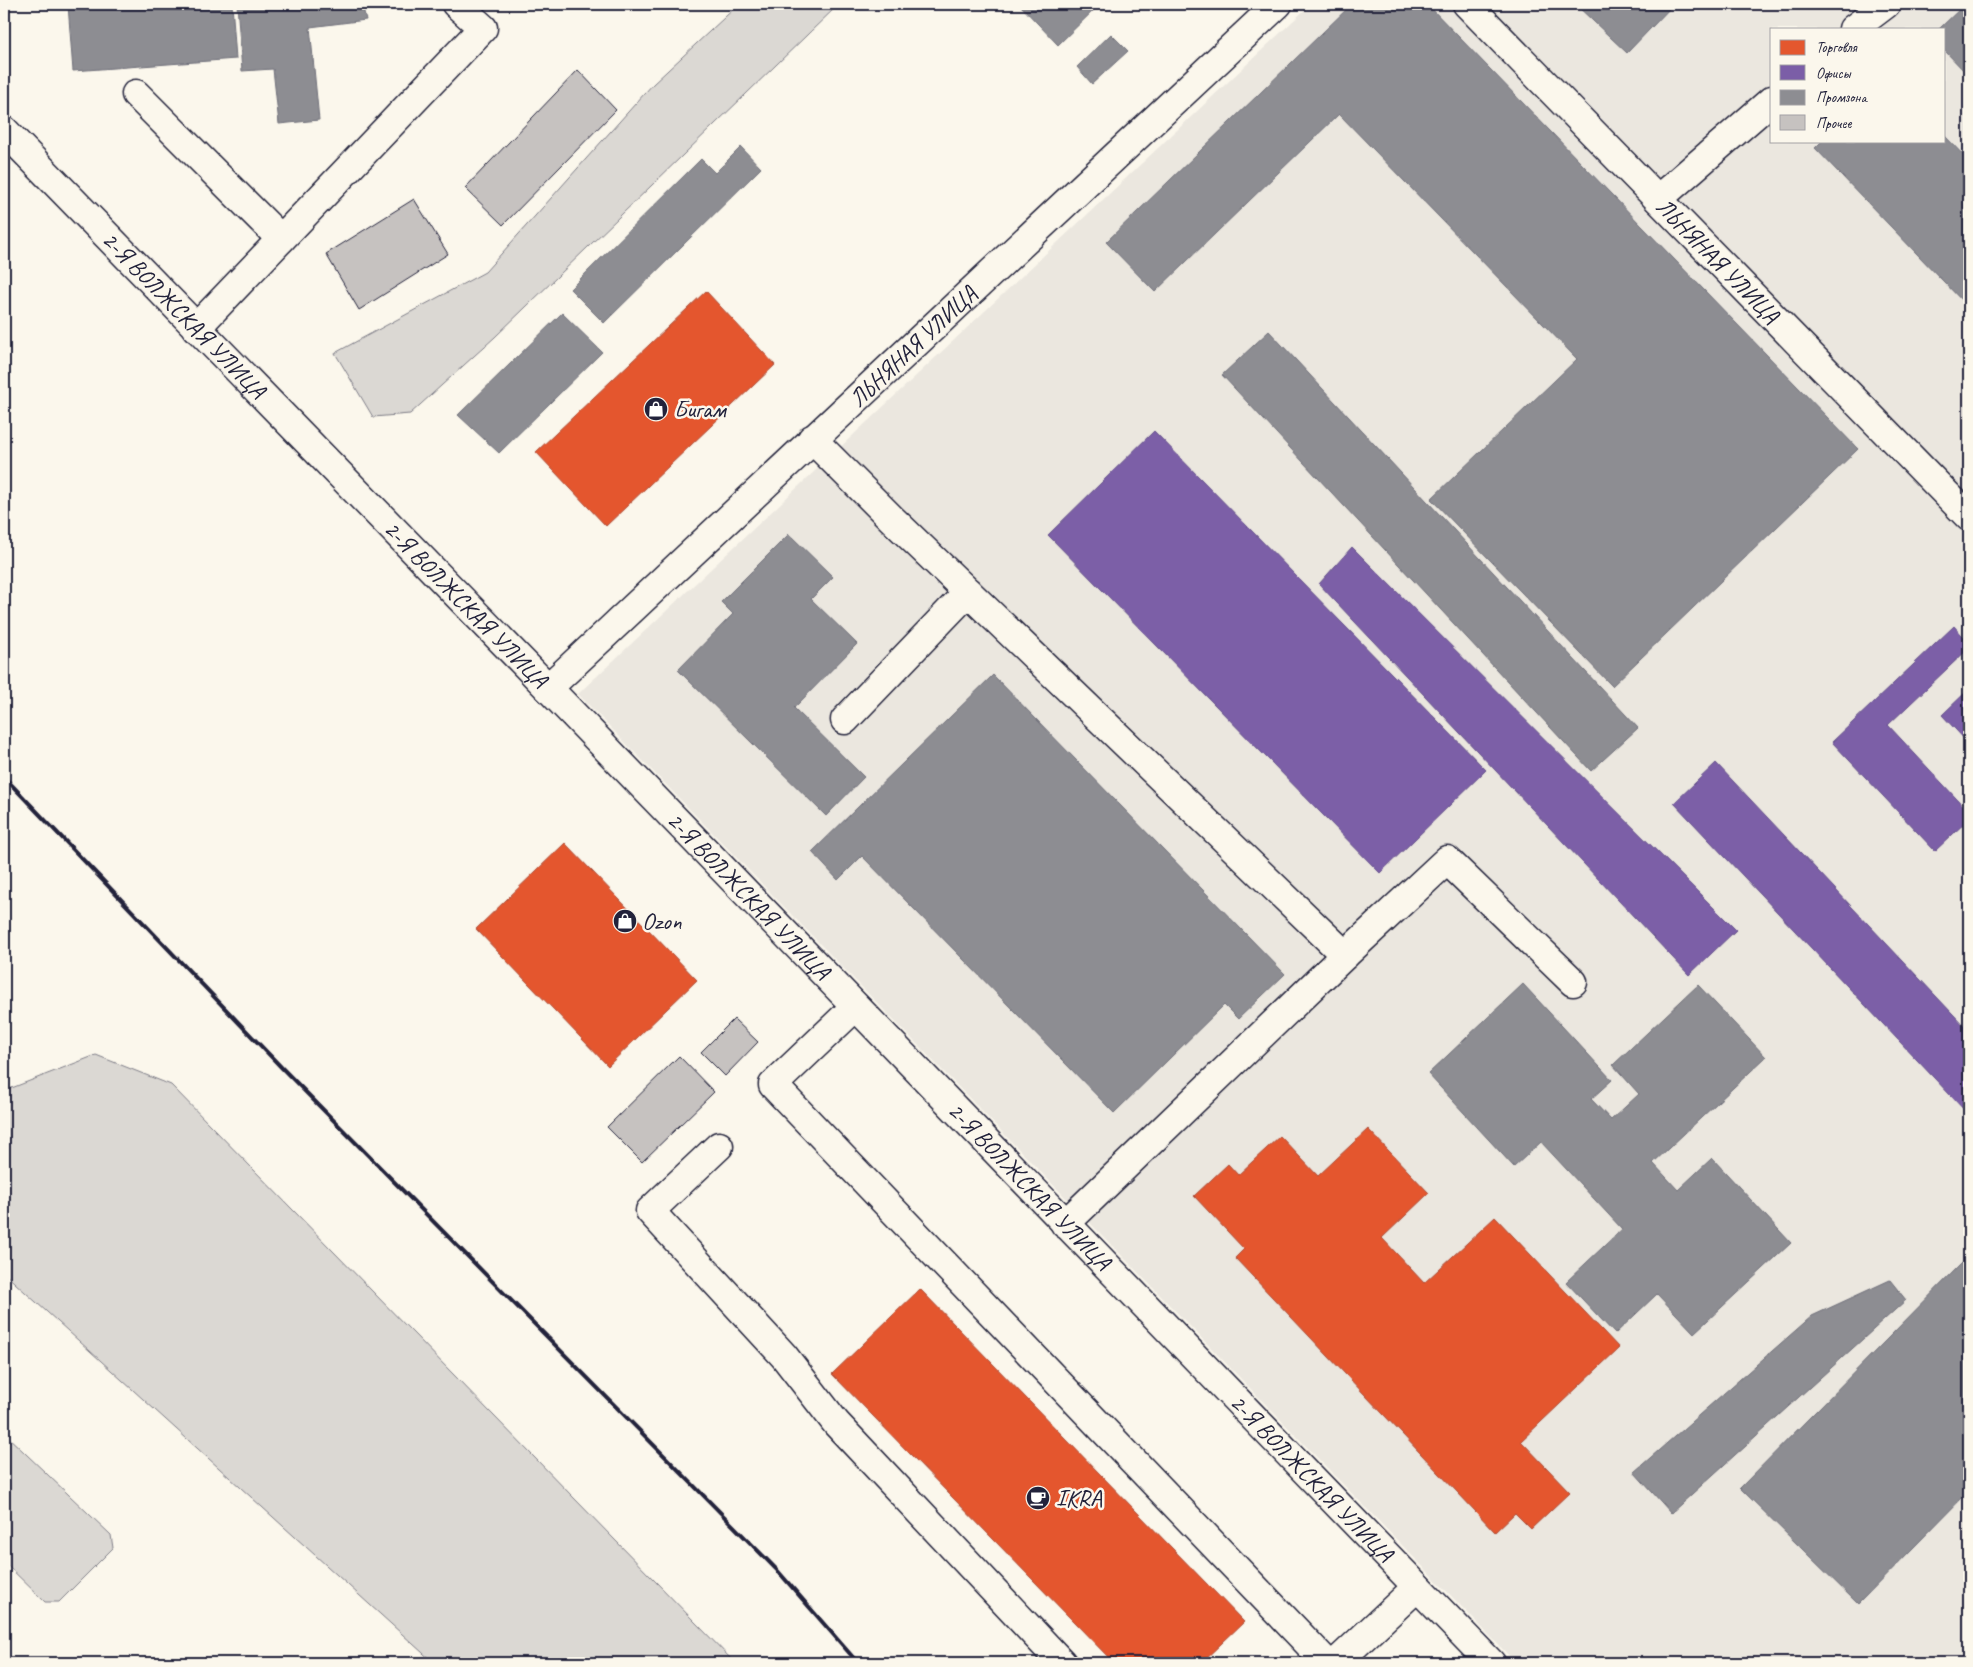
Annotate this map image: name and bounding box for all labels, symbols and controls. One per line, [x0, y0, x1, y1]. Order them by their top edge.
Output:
legend [1770, 28, 1946, 142]
text: Торговля [1816, 38, 1859, 57]
text: Офисы [1816, 64, 1851, 83]
text: Промзона [1816, 88, 1868, 107]
text: Прочее [1816, 114, 1852, 133]
street label: ЛЬНЯНАЯ УЛИЦА [1650, 191, 1787, 330]
street label: 2-Я ВОЛЖСКАЯ УЛИЦА [96, 225, 273, 405]
street label: ЛЬНЯНАЯ УЛИЦА [843, 278, 984, 413]
place label: Бигам [674, 394, 727, 424]
shop icon: Бигам [643, 396, 669, 422]
street label: 2-Я ВОЛЖСКАЯ УЛИЦА [378, 514, 555, 695]
street label: 2-Я ВОЛЖСКАЯ УЛИЦА [661, 805, 837, 987]
place label: Ozon [642, 906, 682, 936]
shop icon: Ozon [612, 908, 638, 934]
street label: 2-Я ВОЛЖСКАЯ УЛИЦА [941, 1096, 1118, 1277]
street label: 2-Я ВОЛЖСКАЯ УЛИЦА [1224, 1387, 1401, 1569]
place label: IKRA [1056, 1483, 1103, 1513]
cafe icon: IKRA [1025, 1485, 1051, 1511]

